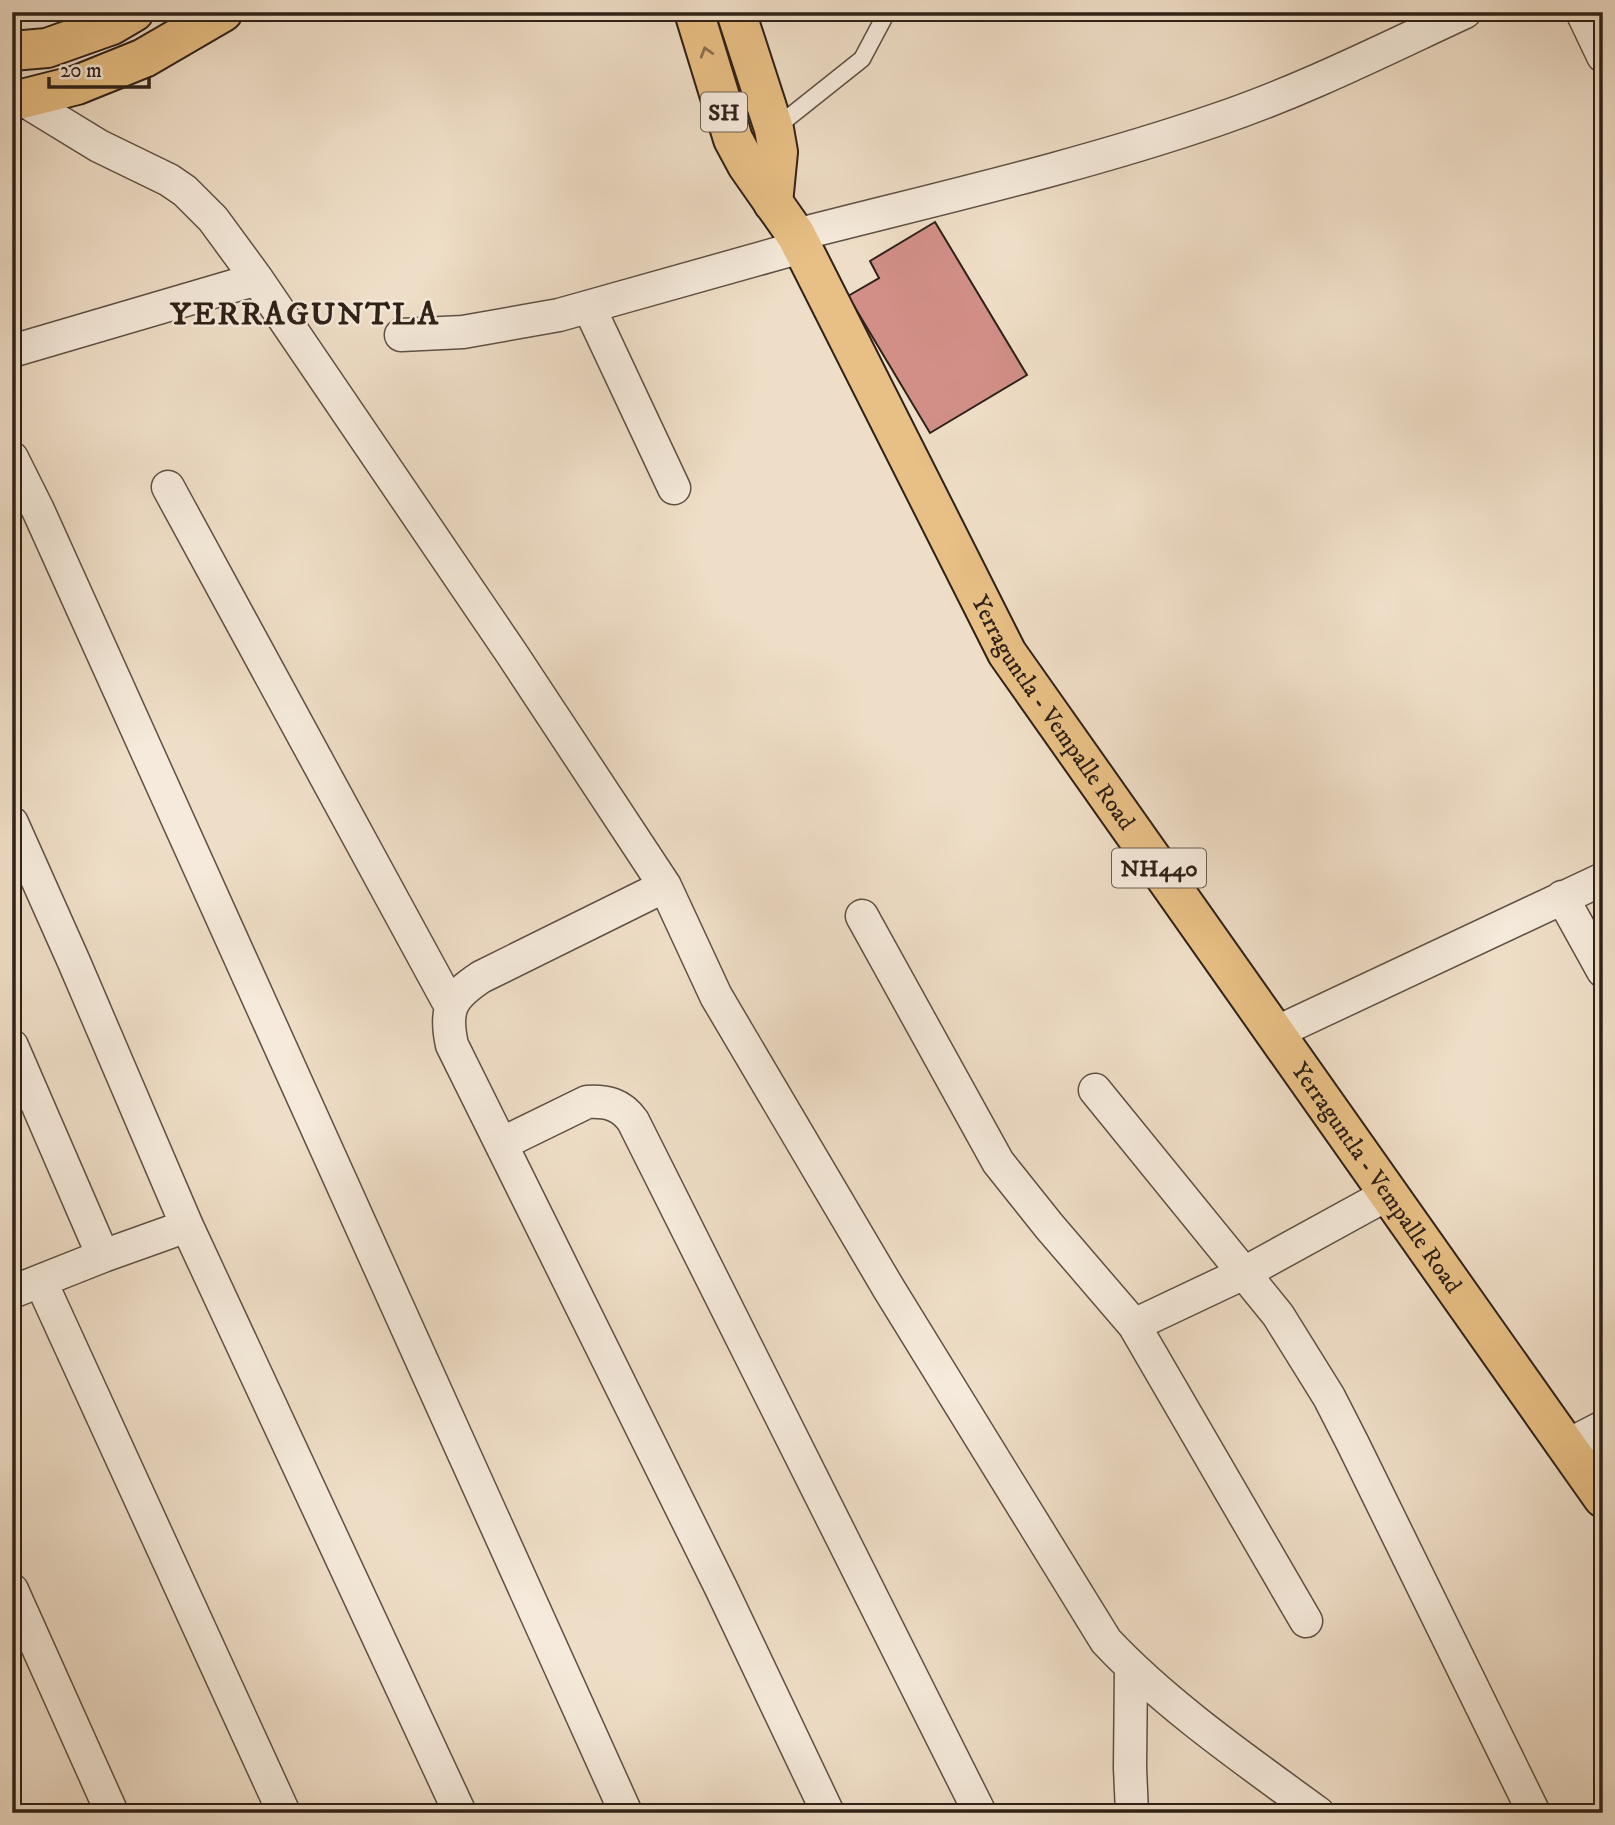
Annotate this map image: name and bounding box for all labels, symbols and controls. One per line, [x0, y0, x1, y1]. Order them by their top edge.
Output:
scale bar [49, 46, 149, 90]
one-way arrow [700, 47, 714, 59]
text: 20 m [60, 58, 102, 84]
road number: SH [701, 92, 747, 132]
district label: YERRAGUNTLA [169, 295, 440, 335]
street label: Yerraguntla - Vempalle Road [964, 590, 1141, 836]
road number: NH440 [1112, 848, 1206, 888]
street label: Yerraguntla - Vempalle Road [1284, 1057, 1468, 1300]

